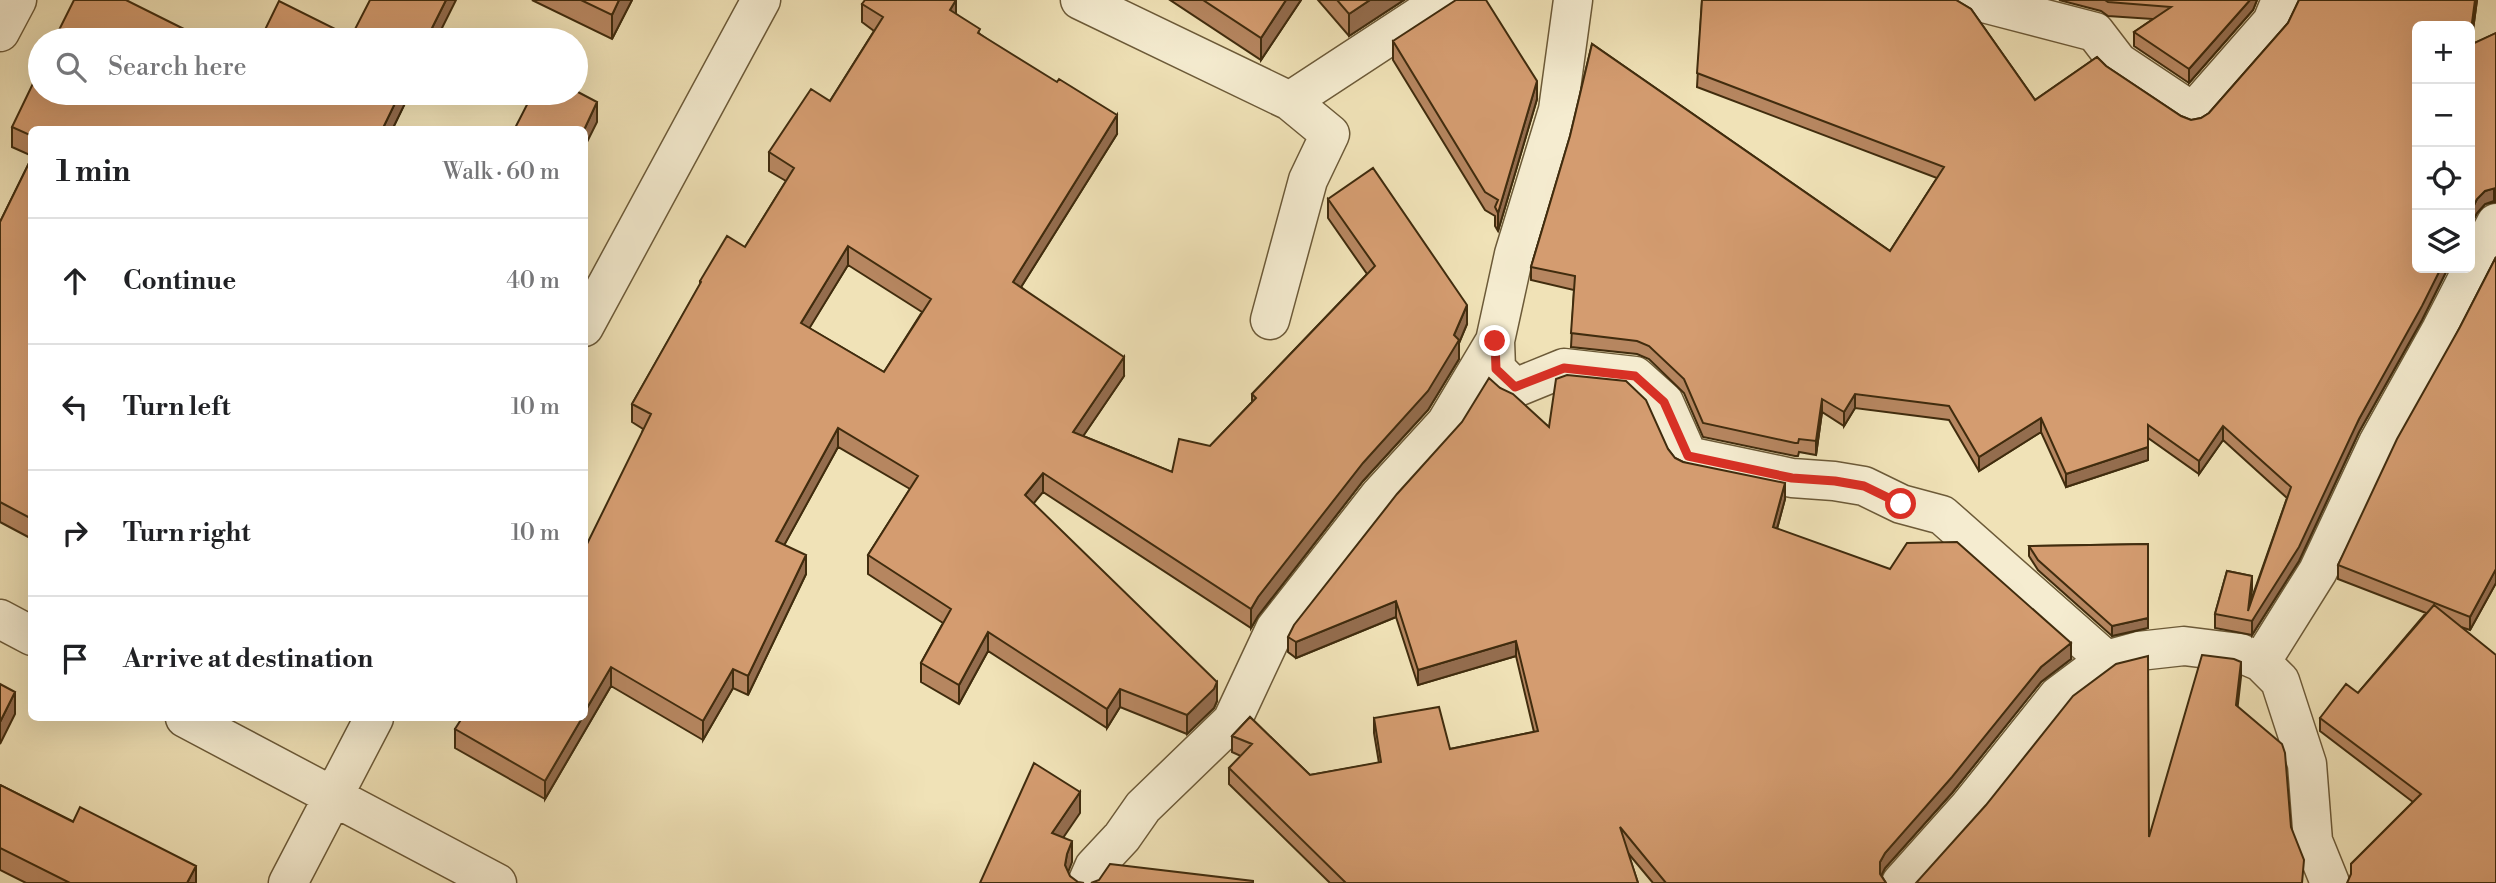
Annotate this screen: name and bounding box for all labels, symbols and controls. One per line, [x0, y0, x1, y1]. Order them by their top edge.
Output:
map controls [2412, 21, 2475, 273]
button: + [2412, 21, 2475, 84]
search box [28, 28, 588, 105]
icon: search [52, 48, 90, 86]
text: Search here [108, 51, 247, 83]
button: − [2412, 84, 2475, 147]
button: locate [2412, 147, 2475, 210]
text: 1 min [56, 153, 131, 191]
text: Walk · 60 m [443, 158, 560, 186]
button: layers [2412, 210, 2475, 273]
icon: ahead [56, 262, 94, 300]
text: Continue [123, 265, 236, 297]
text: 40 m [506, 267, 560, 295]
route end [1479, 325, 1510, 356]
icon: left [56, 388, 94, 426]
text: Turn left [123, 391, 231, 423]
text: 10 m [511, 393, 560, 421]
route start [1885, 488, 1916, 519]
icon: right [56, 514, 94, 552]
text: Turn right [123, 517, 251, 549]
text: 10 m [511, 519, 560, 547]
icon: arrive [56, 640, 94, 678]
text: Arrive at destination [123, 643, 373, 675]

